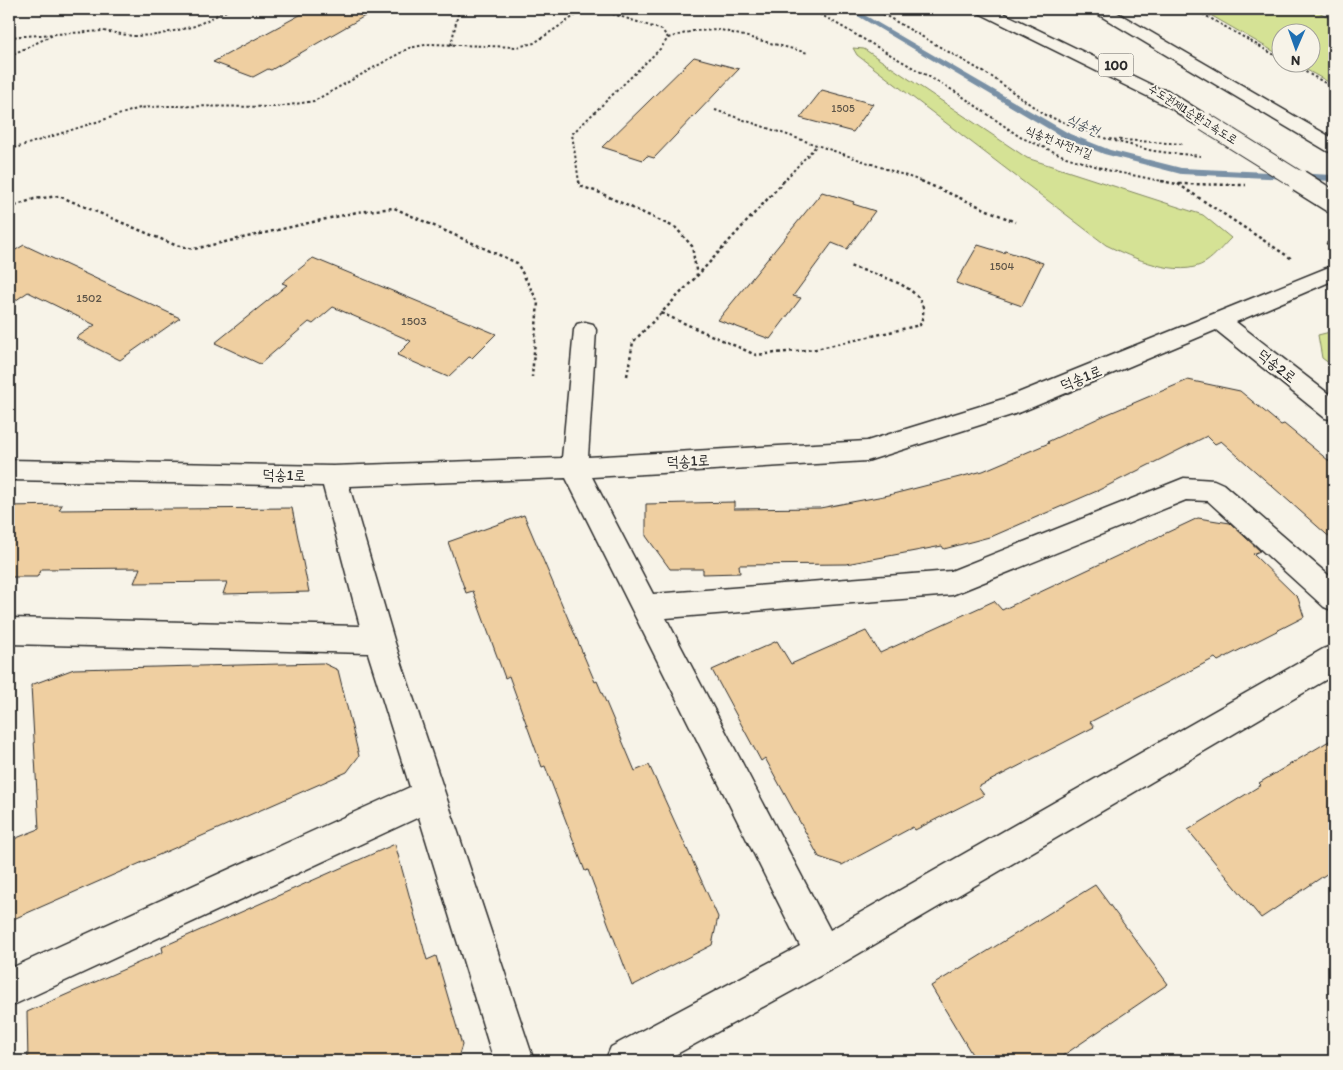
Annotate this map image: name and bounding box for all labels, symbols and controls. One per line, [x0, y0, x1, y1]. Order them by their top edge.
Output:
north arrow [1270, 22, 1320, 72]
text: N [1291, 52, 1301, 69]
road number: 100 [1098, 54, 1134, 76]
street label: 수도권제1순환고속도로 [1146, 81, 1240, 147]
house number: 1505 [831, 102, 855, 115]
water label: 식송천 [1064, 110, 1103, 140]
street label: 식송천 자전거길 [1024, 123, 1095, 161]
house number: 1504 [990, 260, 1015, 273]
house number: 1502 [76, 291, 102, 305]
house number: 1503 [401, 314, 427, 328]
street label: 덕송2로 [1254, 345, 1300, 387]
street label: 덕송1로 [1058, 362, 1104, 394]
street label: 덕송1로 [666, 451, 710, 471]
street label: 덕송1로 [262, 466, 306, 484]

